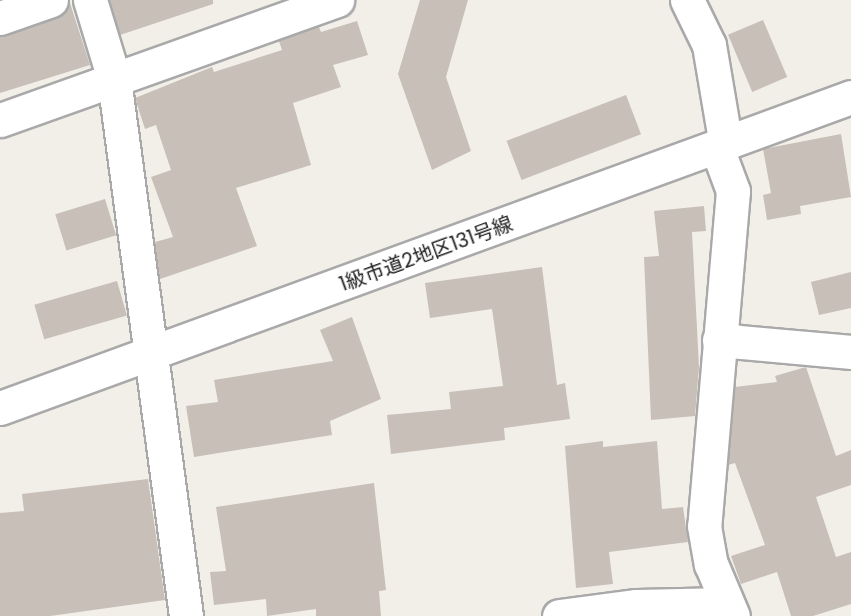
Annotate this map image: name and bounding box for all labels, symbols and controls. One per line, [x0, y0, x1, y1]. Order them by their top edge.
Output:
street label: 1級市道2地区131号線 [336, 212, 516, 296]

